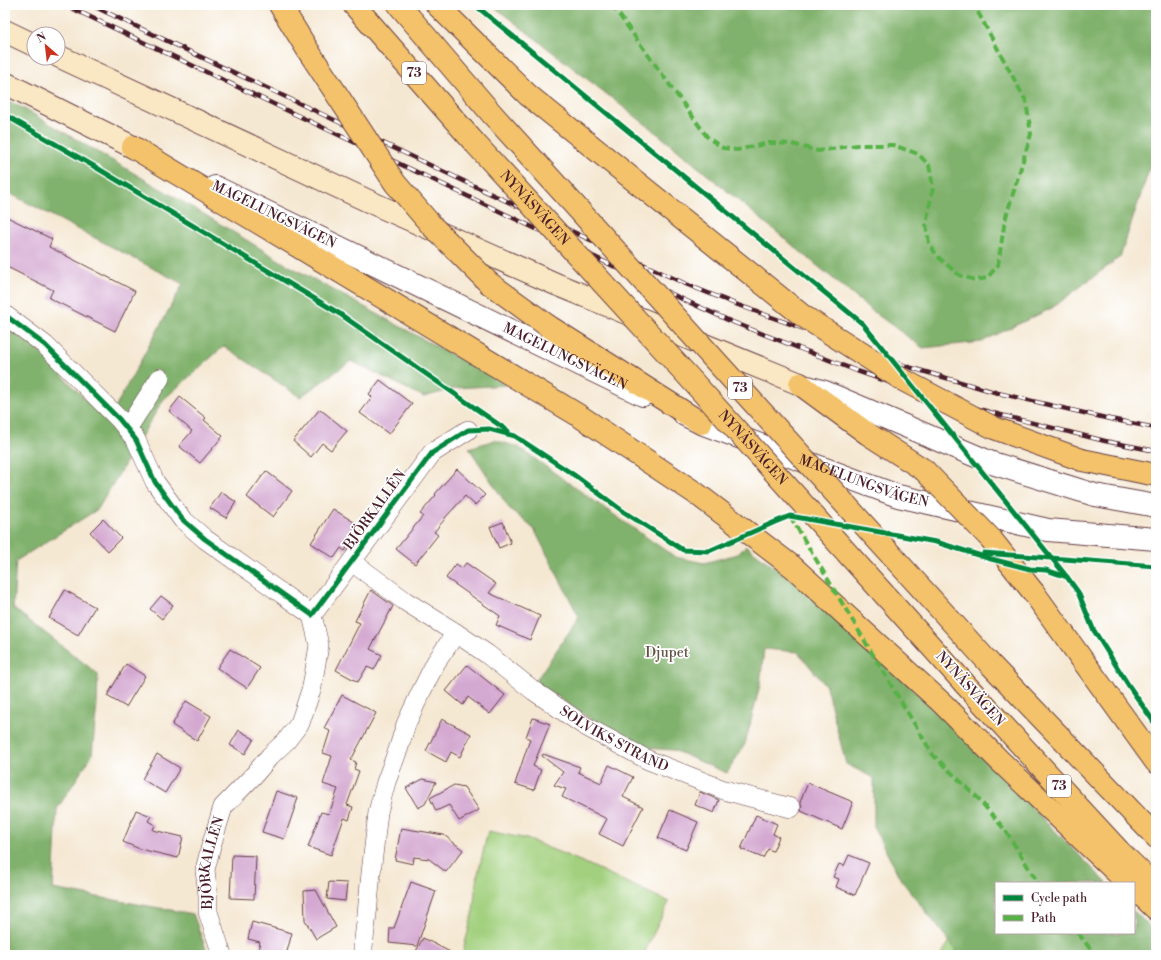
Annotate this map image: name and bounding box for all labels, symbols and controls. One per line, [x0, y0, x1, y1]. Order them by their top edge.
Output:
north arrow [26, 26, 66, 66]
text: N [35, 30, 49, 46]
road number: 73 [402, 62, 426, 84]
street label: NYNÄSVÄGEN [496, 167, 573, 250]
street label: MAGELUNGSVÄGEN [209, 176, 340, 253]
street label: MAGELUNGSVÄGEN [500, 319, 631, 395]
road number: 73 [728, 377, 752, 399]
street label: NYNÄSVÄGEN [714, 407, 791, 490]
street label: MAGELUNGSVÄGEN [796, 451, 931, 512]
street label: BJÖRKALLÉN [338, 465, 410, 554]
park label: Djupet [645, 644, 689, 662]
street label: NYNÄSVÄGEN [932, 647, 1010, 731]
street label: SOLVIKS STRAND [556, 702, 671, 776]
road number: 73 [1047, 775, 1071, 797]
street label: BJÖRKALLÉN [196, 814, 229, 911]
legend [995, 882, 1135, 934]
text: Cycle path [1031, 891, 1087, 906]
text: Path [1031, 911, 1056, 926]

